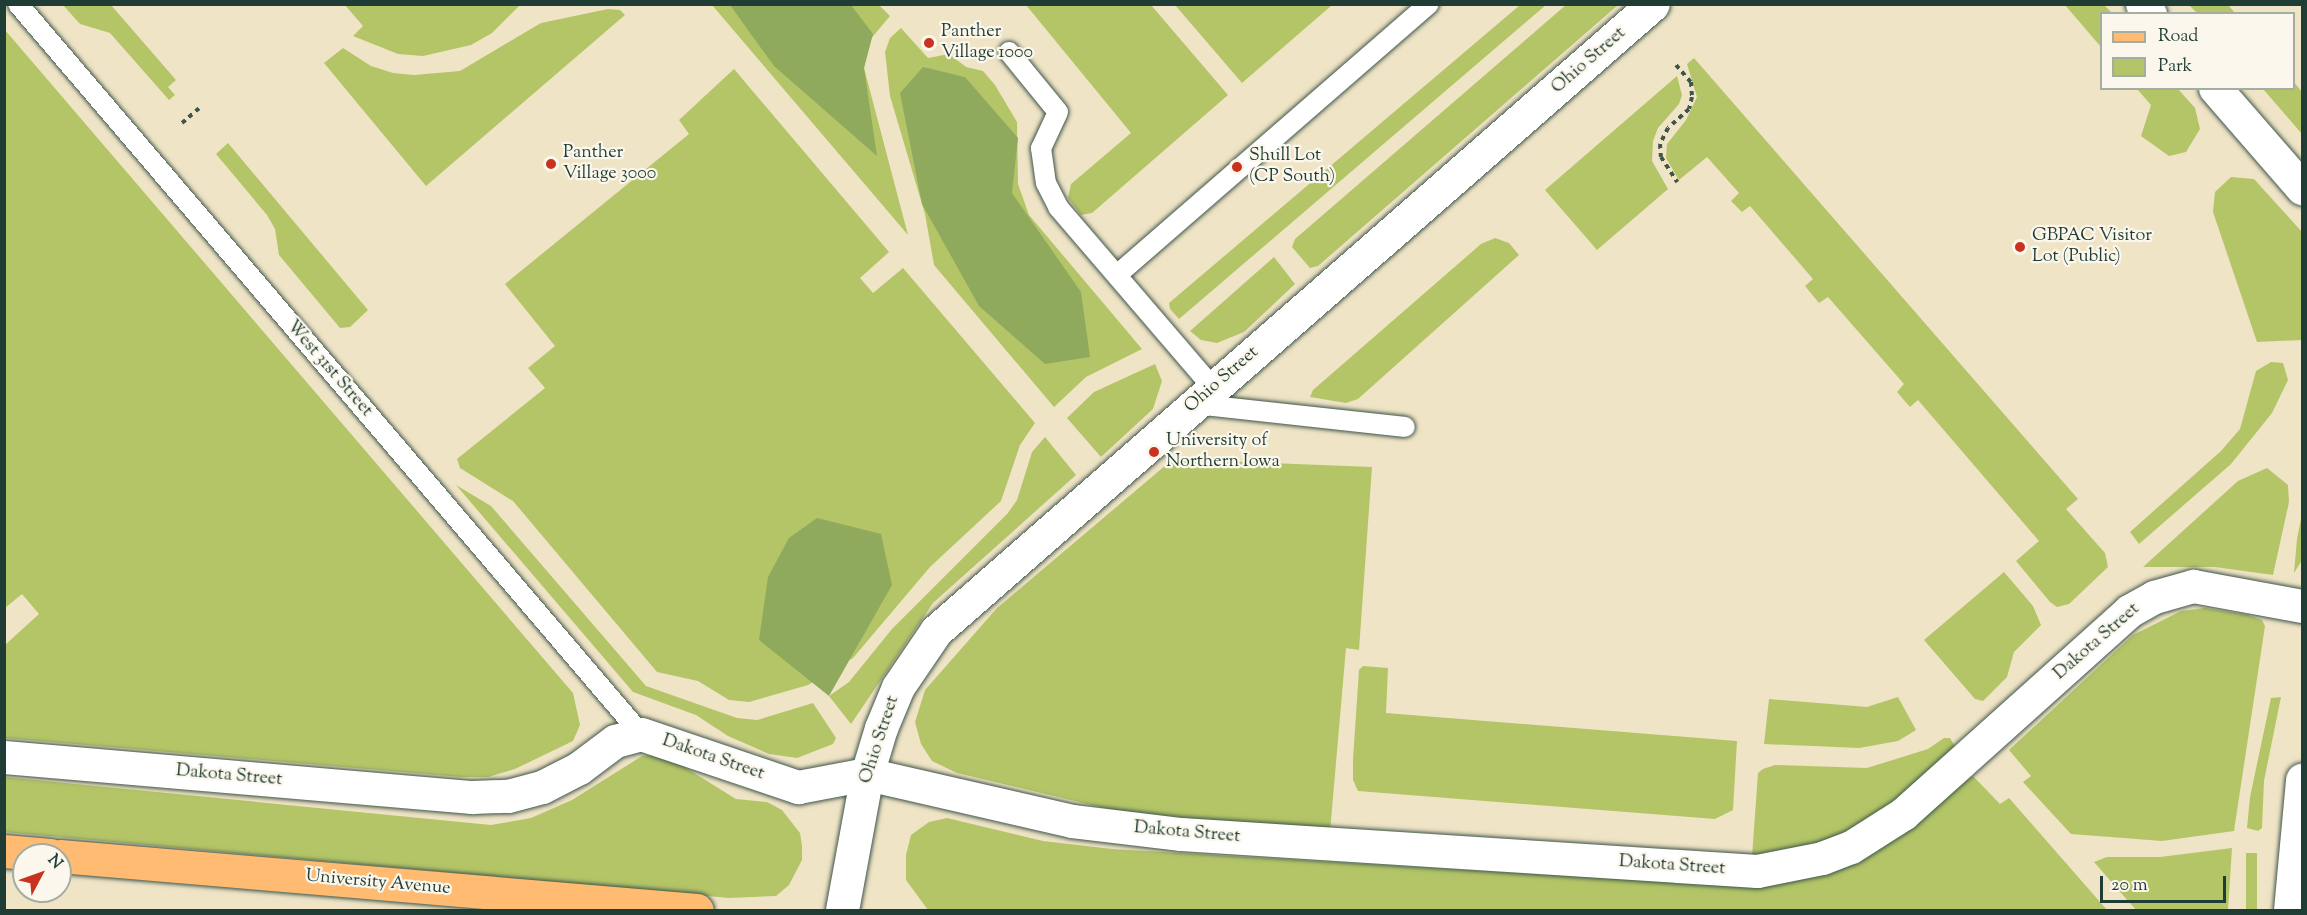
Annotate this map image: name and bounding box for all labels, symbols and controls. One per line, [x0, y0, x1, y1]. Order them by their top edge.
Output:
legend [2100, 12, 2295, 90]
place label: Panther Village 1000 [941, 22, 1033, 64]
street label: Ohio Street [1548, 23, 1630, 99]
text: Road [2158, 24, 2198, 50]
marker: Panther Village 1000 [922, 36, 936, 50]
text: Park [2158, 54, 2192, 80]
place label: Panther Village 3000 [563, 143, 656, 186]
place label: Shull Lot (CP South) [1249, 146, 1335, 188]
marker: Panther Village 3000 [544, 157, 558, 171]
marker: Shull Lot (CP South) [1230, 160, 1244, 174]
place label: GBPAC Visitor Lot (Public) [2032, 226, 2152, 268]
marker: GBPAC Visitor Lot (Public) [2013, 240, 2027, 254]
street label: West 31st Street [281, 316, 377, 422]
street label: Ohio Street [1181, 342, 1263, 418]
place label: University of Northern Iowa [1166, 431, 1280, 474]
marker: University of Northern Iowa [1147, 445, 1161, 459]
street label: Dakota Street [2050, 599, 2144, 685]
street label: Ohio Street [856, 693, 904, 787]
street label: Dakota Street [659, 730, 767, 786]
street label: Dakota Street [175, 761, 283, 791]
street label: Dakota Street [1133, 818, 1241, 848]
north arrow [12, 843, 72, 903]
text: N [42, 850, 67, 875]
street label: Dakota Street [1618, 852, 1726, 880]
scale bar [2103, 864, 2229, 902]
street label: University Avenue [305, 866, 451, 900]
text: 20 m [2111, 873, 2148, 899]

